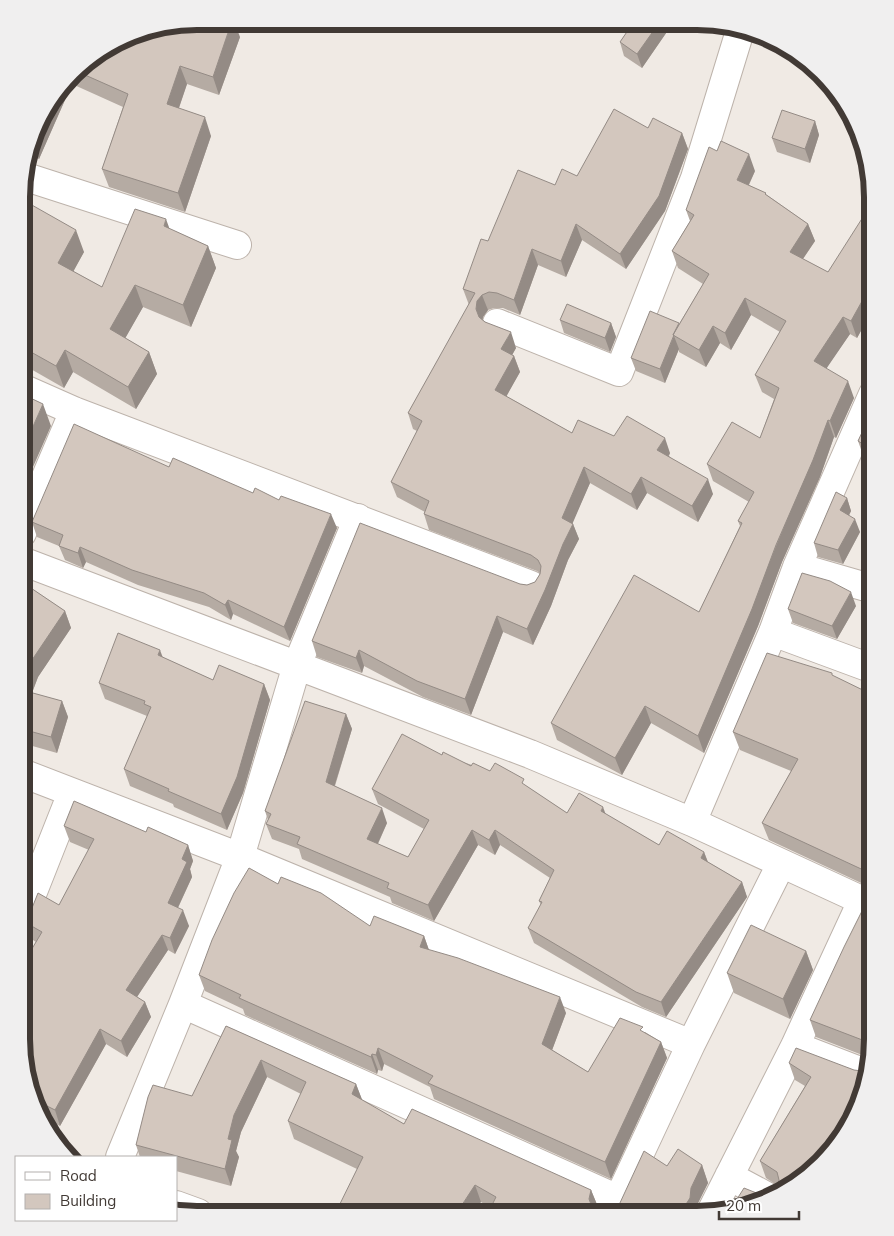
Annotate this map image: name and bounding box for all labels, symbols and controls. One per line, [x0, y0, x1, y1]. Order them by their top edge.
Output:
legend [15, 1156, 178, 1221]
text: Road [60, 1166, 97, 1185]
scale bar [719, 1188, 799, 1220]
text: Building [60, 1191, 116, 1210]
text: 20 m [726, 1196, 761, 1215]

